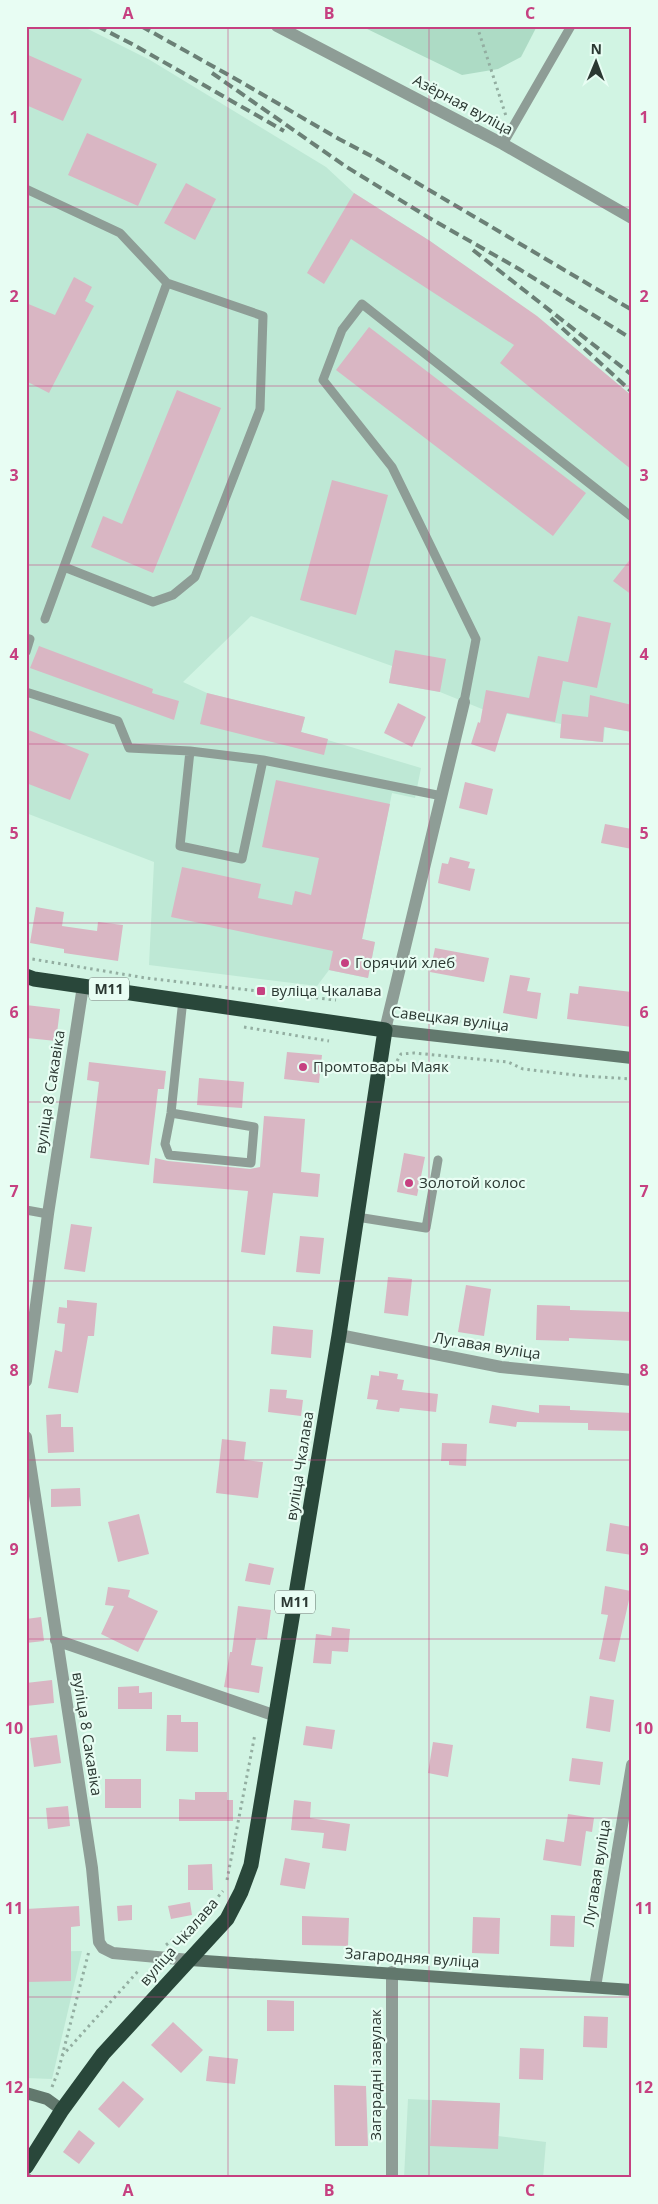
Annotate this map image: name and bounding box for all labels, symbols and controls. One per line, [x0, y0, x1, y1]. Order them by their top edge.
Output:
text: A [122, 2, 134, 24]
text: B [324, 2, 334, 24]
text: C [525, 2, 535, 24]
north arrow [570, 38, 620, 88]
text: N [590, 39, 602, 58]
street label: Азёрная вуліца [410, 69, 517, 139]
text: 1 [9, 106, 19, 128]
text: 1 [639, 106, 649, 128]
text: 2 [9, 285, 19, 307]
text: 2 [639, 285, 649, 307]
text: 3 [9, 464, 19, 486]
text: 3 [639, 464, 649, 486]
text: 4 [9, 643, 19, 665]
text: 4 [639, 643, 649, 665]
text: 5 [9, 822, 19, 844]
text: 5 [639, 822, 649, 844]
place label: Горячий хлеб [355, 952, 455, 972]
marker: Горячий хлеб [339, 957, 351, 969]
road number: М11 [89, 978, 129, 1001]
place label: вуліца Чкалава [271, 980, 381, 1000]
marker: вуліца Чкалава [255, 985, 267, 997]
text: 6 [9, 1001, 19, 1023]
street label: Савецкая вуліца [390, 1001, 510, 1035]
text: 6 [639, 1001, 649, 1023]
street label: вуліца 8 Сакавіка [29, 1029, 69, 1155]
place label: Промтовары Маяк [313, 1056, 449, 1076]
marker: Промтовары Маяк [297, 1061, 309, 1073]
place label: Золотой колос [419, 1172, 525, 1192]
marker: Золотой колос [403, 1177, 415, 1189]
text: 7 [9, 1180, 19, 1202]
text: 7 [639, 1180, 649, 1202]
street label: Лугавая вуліца [432, 1327, 542, 1363]
text: 8 [9, 1359, 19, 1381]
text: 8 [639, 1359, 649, 1381]
street label: вуліца Чкалава [280, 1410, 318, 1522]
text: 9 [9, 1538, 19, 1560]
text: 9 [639, 1538, 649, 1560]
road number: М11 [275, 1590, 315, 1614]
street label: вуліца 8 Сакавіка [68, 1671, 108, 1797]
text: 10 [5, 1717, 23, 1739]
text: 10 [635, 1717, 653, 1739]
street label: Лугавая вуліца [578, 1818, 614, 1928]
street label: вуліца Чкалава [134, 1893, 222, 1990]
text: 11 [5, 1897, 23, 1919]
text: 11 [635, 1897, 653, 1919]
street label: Загародняя вуліца [344, 1942, 480, 1972]
street label: Загарадні завулак [365, 2009, 385, 2141]
text: 12 [5, 2076, 23, 2098]
text: 12 [635, 2076, 653, 2098]
text: A [122, 2179, 134, 2201]
text: B [324, 2179, 334, 2201]
text: C [525, 2179, 535, 2201]

